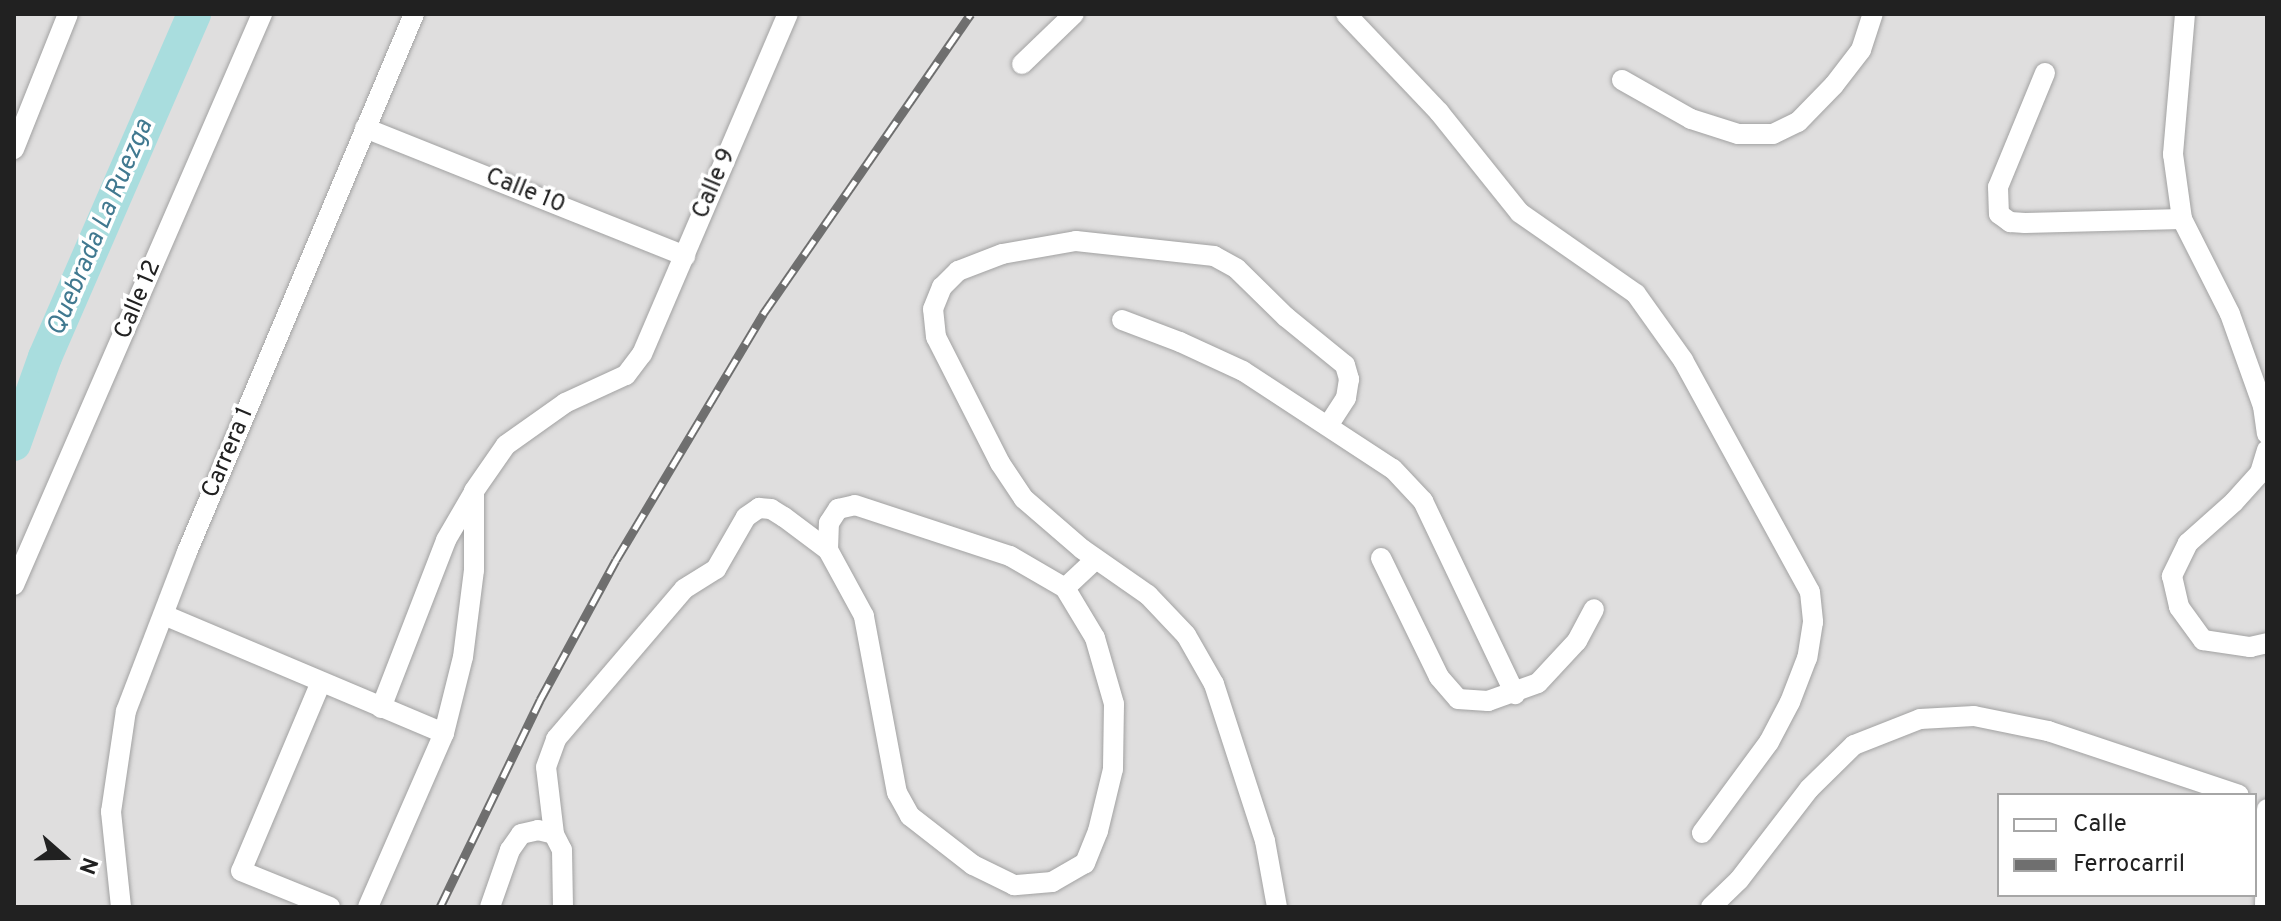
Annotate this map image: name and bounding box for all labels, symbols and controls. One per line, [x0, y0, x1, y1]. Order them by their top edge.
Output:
water label: Quebrada La Ruezga [41, 115, 161, 341]
street label: Calle 9 [687, 144, 743, 224]
street label: Calle 10 [481, 163, 569, 221]
street label: Calle 12 [110, 256, 168, 344]
street label: Carrera 1 [197, 403, 261, 503]
legend [1997, 793, 2257, 897]
text: Calle [2073, 810, 2127, 840]
north arrow [24, 817, 104, 897]
text: Ferrocarril [2073, 850, 2185, 880]
text: N [72, 853, 102, 877]

